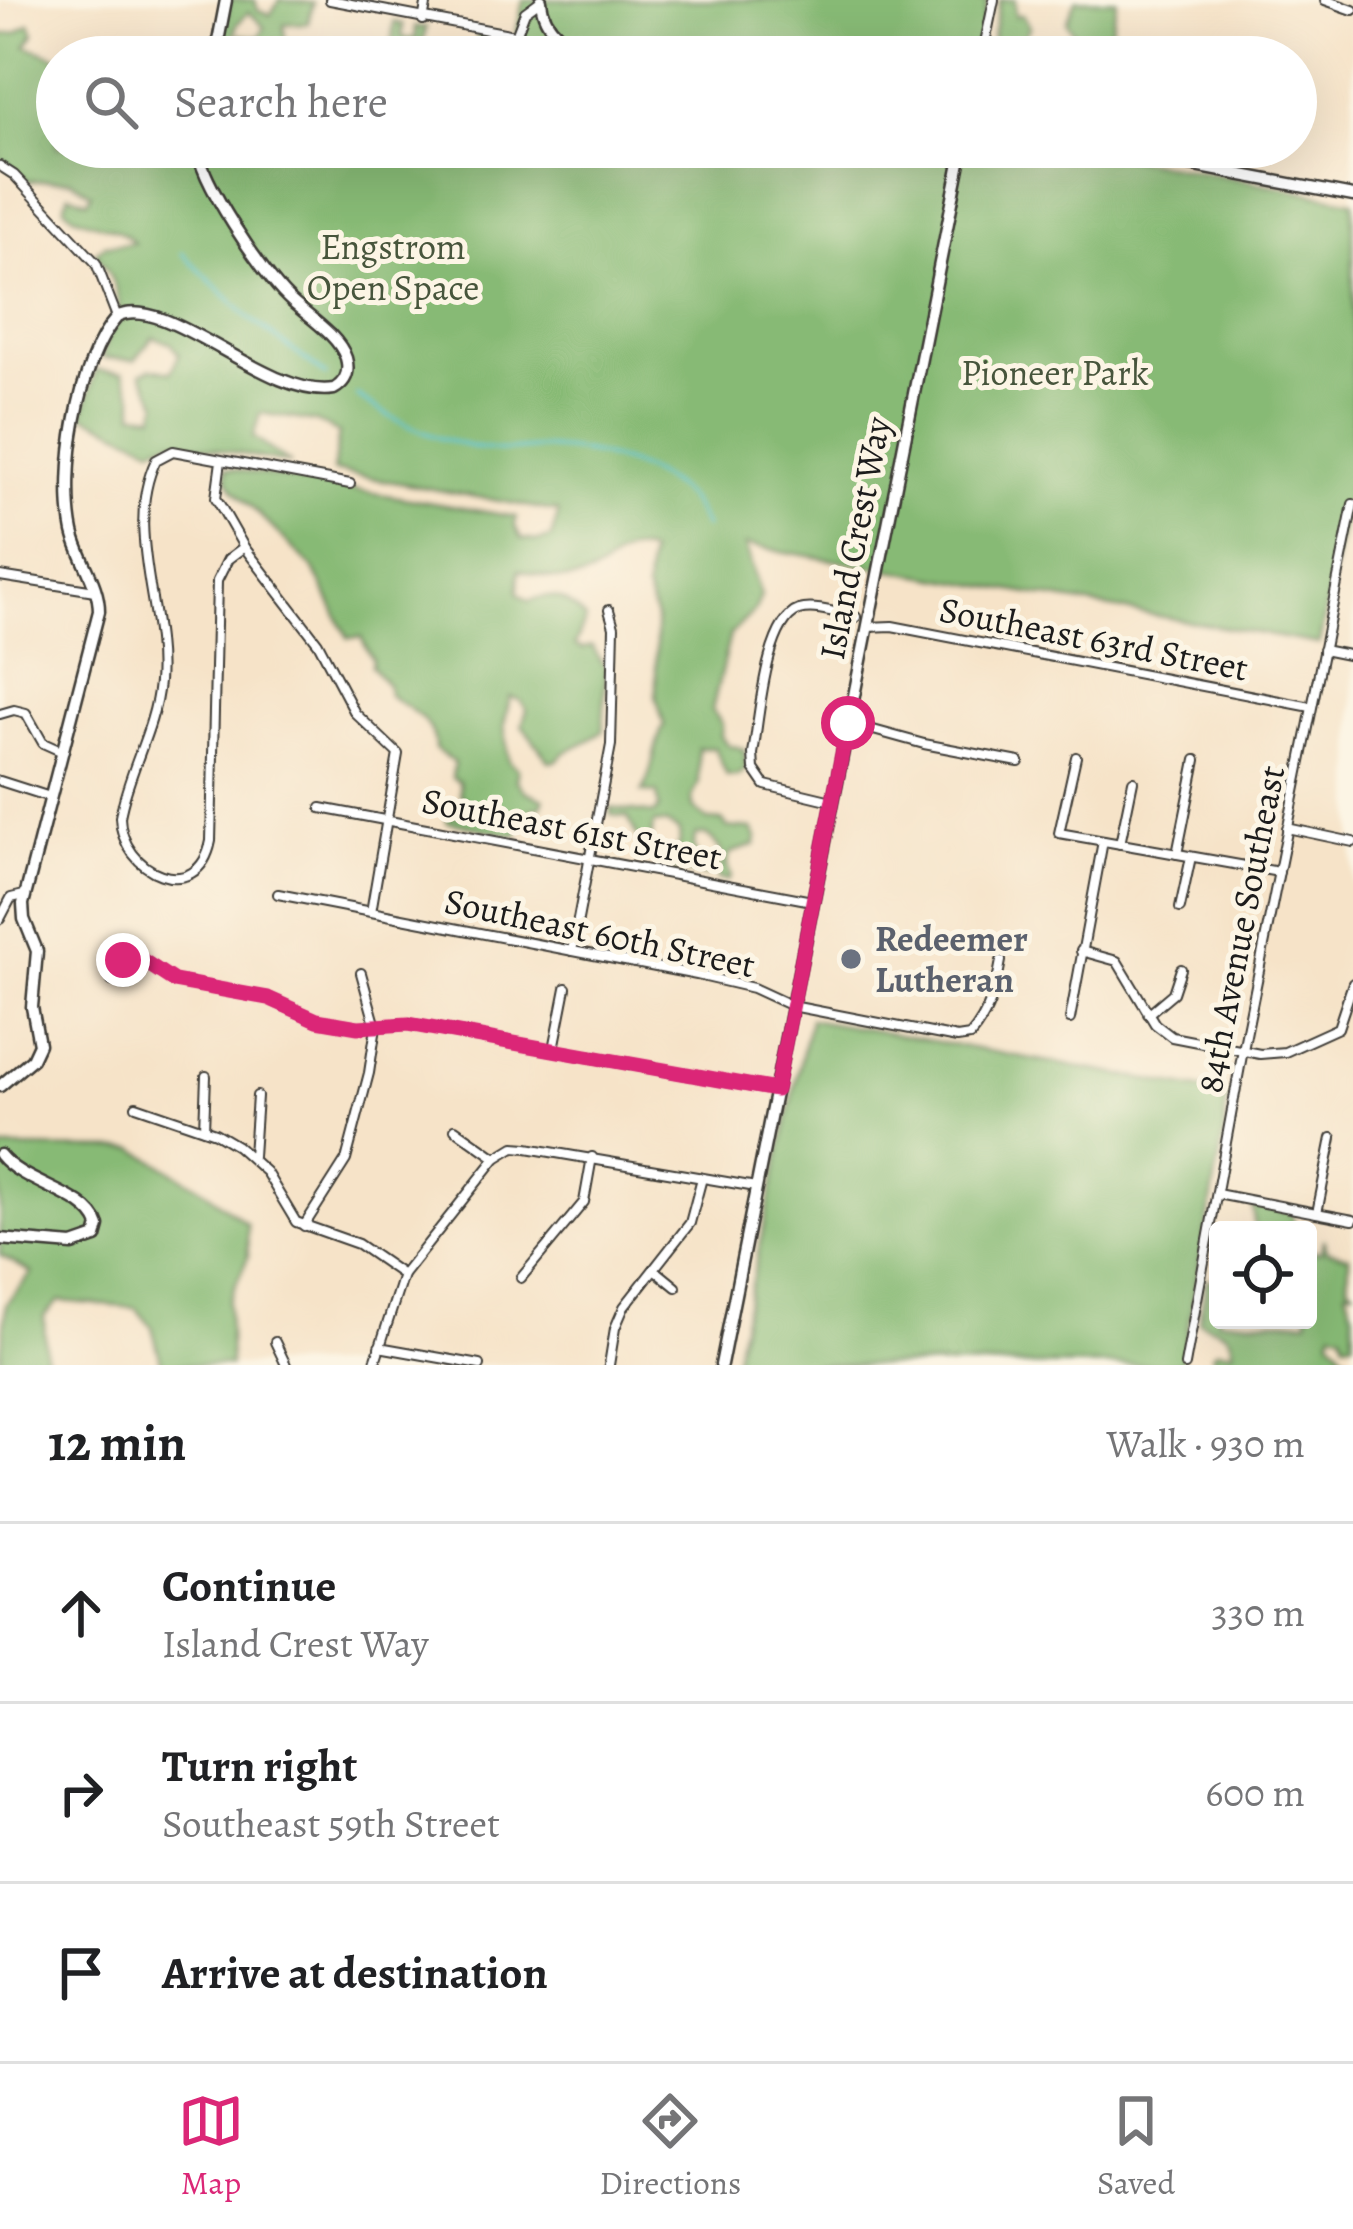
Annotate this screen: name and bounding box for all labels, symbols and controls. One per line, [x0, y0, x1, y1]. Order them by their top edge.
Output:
search box [36, 36, 1317, 168]
icon: search [78, 69, 144, 135]
text: Search here [174, 71, 388, 133]
park label: Engstrom Open Space [307, 222, 479, 312]
park label: Pioneer Park [961, 348, 1149, 397]
street label: Island Crest Way [807, 412, 902, 664]
street label: Southeast 63rd Street [935, 585, 1252, 692]
route start [821, 696, 875, 750]
street label: 84th Avenue Southeast [1185, 761, 1296, 1097]
street label: Southeast 61st Street [418, 775, 726, 882]
street label: Southeast 60th Street [440, 876, 760, 989]
place label: Redeemer Lutheran [875, 914, 1028, 1004]
route end [96, 933, 150, 987]
marker: Redeemer Lutheran [838, 946, 864, 972]
map controls [1209, 1221, 1317, 1329]
button: locate [1209, 1221, 1317, 1329]
text: 12 min [48, 1408, 186, 1478]
text: Walk · 930 m [1107, 1417, 1305, 1470]
text: Continue [162, 1555, 336, 1617]
icon: ahead [48, 1580, 114, 1646]
text: 330 m [1212, 1586, 1305, 1639]
text: Island Crest Way [162, 1617, 429, 1670]
text: Turn right [162, 1735, 357, 1797]
icon: right [48, 1760, 114, 1826]
text: 600 m [1205, 1766, 1305, 1819]
text: Southeast 59th Street [162, 1797, 500, 1850]
icon: arrive [48, 1940, 114, 2006]
text: Arrive at destination [162, 1942, 548, 2004]
tab: Map [178, 2088, 244, 2205]
tab: Directions [600, 2088, 741, 2205]
tab: Saved [1097, 2088, 1175, 2205]

